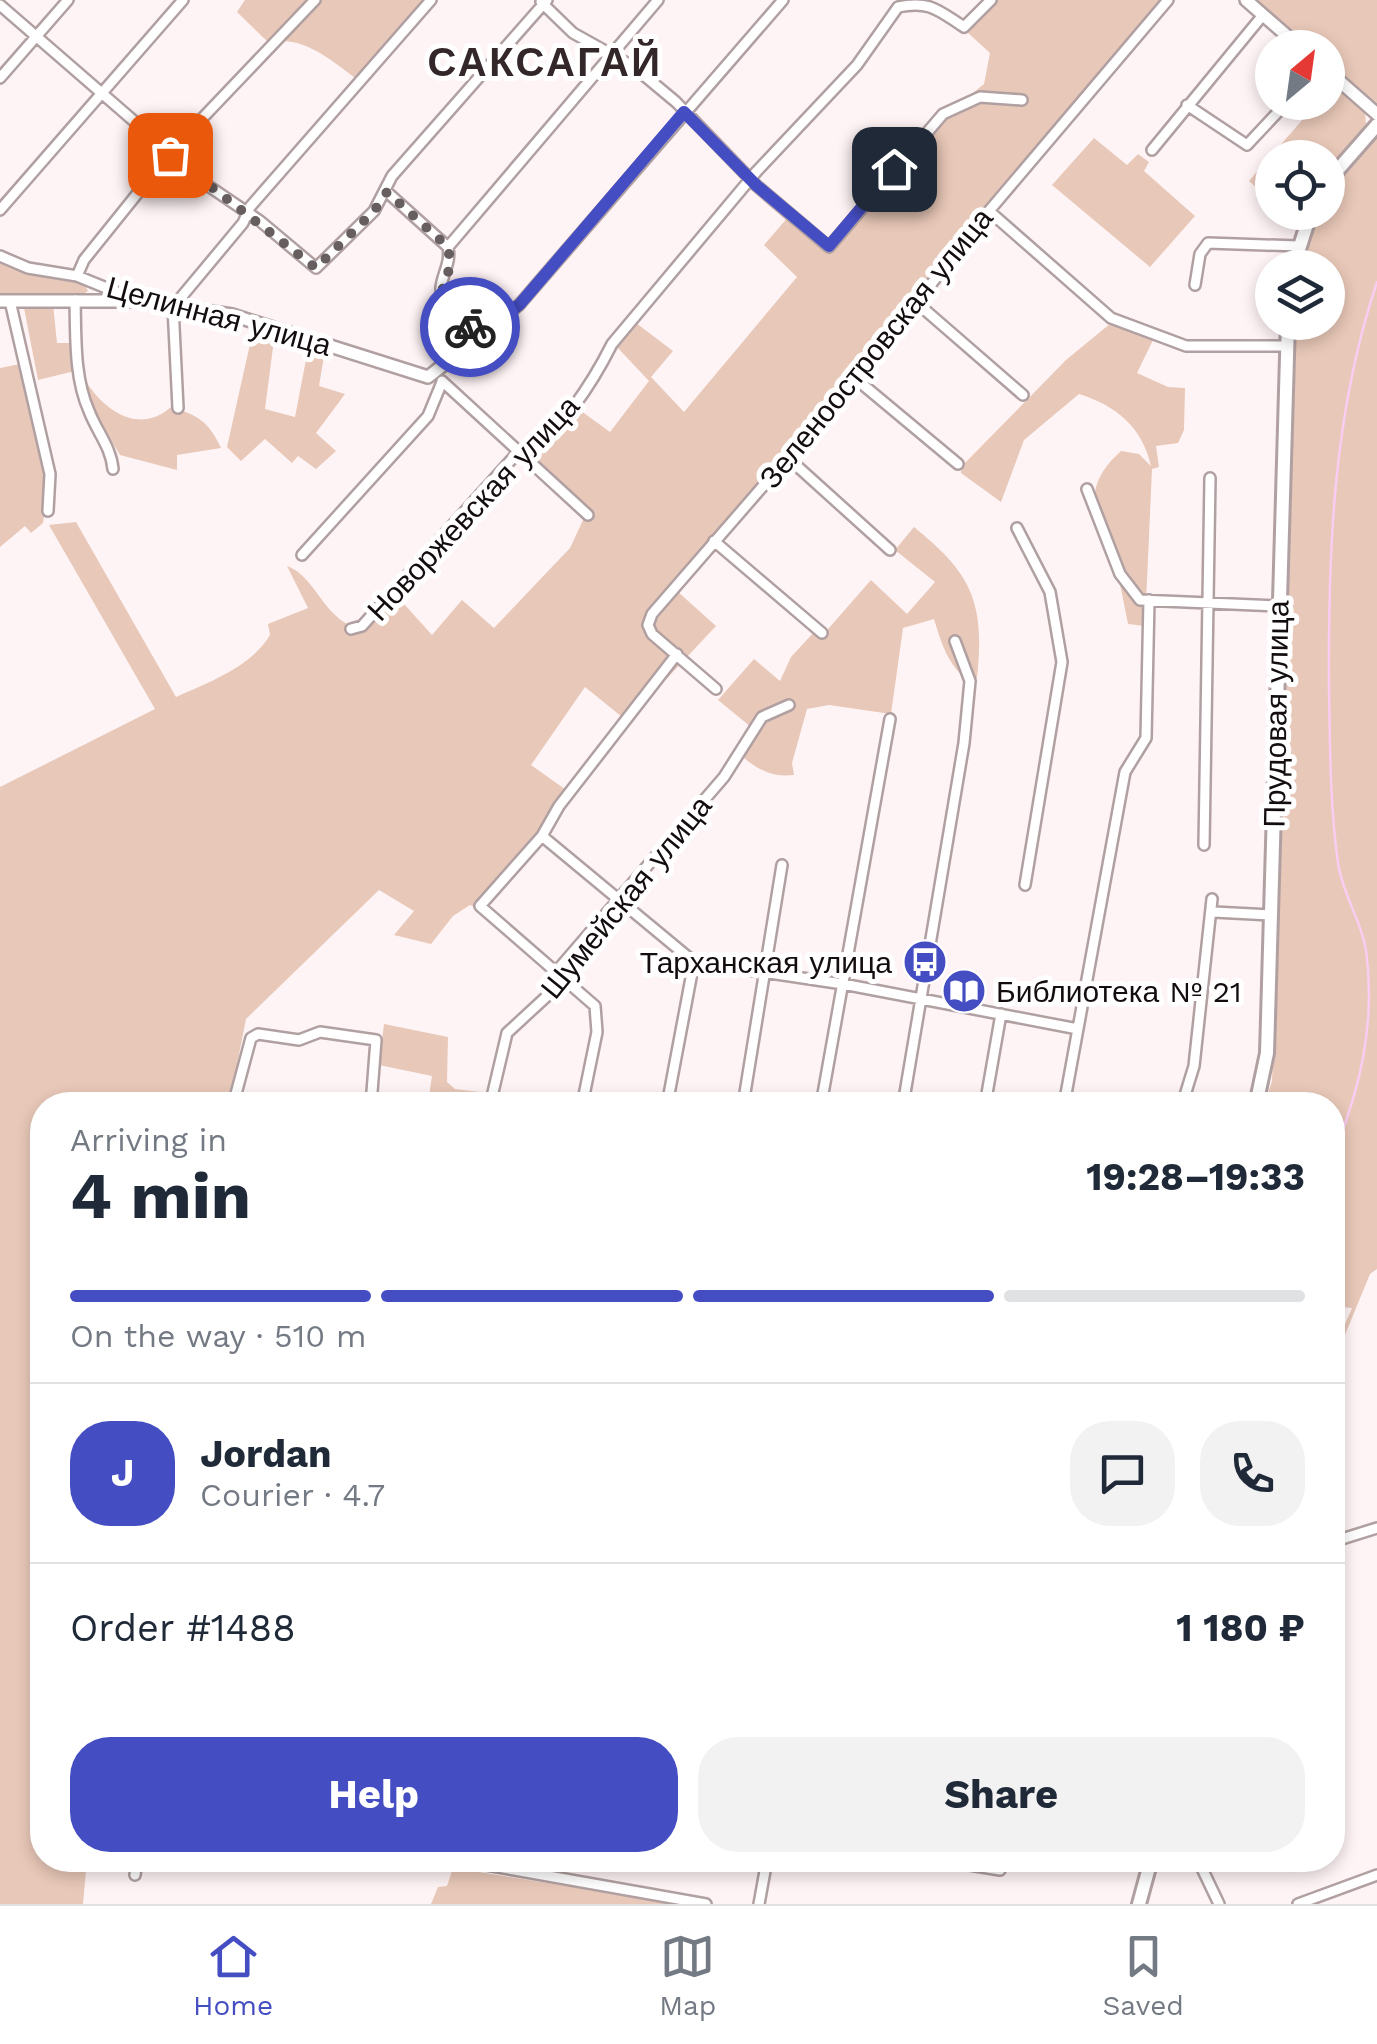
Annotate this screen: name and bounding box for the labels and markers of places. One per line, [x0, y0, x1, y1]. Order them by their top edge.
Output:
pin [128, 113, 213, 198]
pin [852, 127, 937, 212]
bus stop icon: Тарханская улица [902, 939, 948, 985]
place label: Тарханская улица [640, 945, 892, 980]
library icon: Библиотека № 21 [941, 968, 987, 1014]
place label: Библиотека № 21 [996, 974, 1242, 1009]

